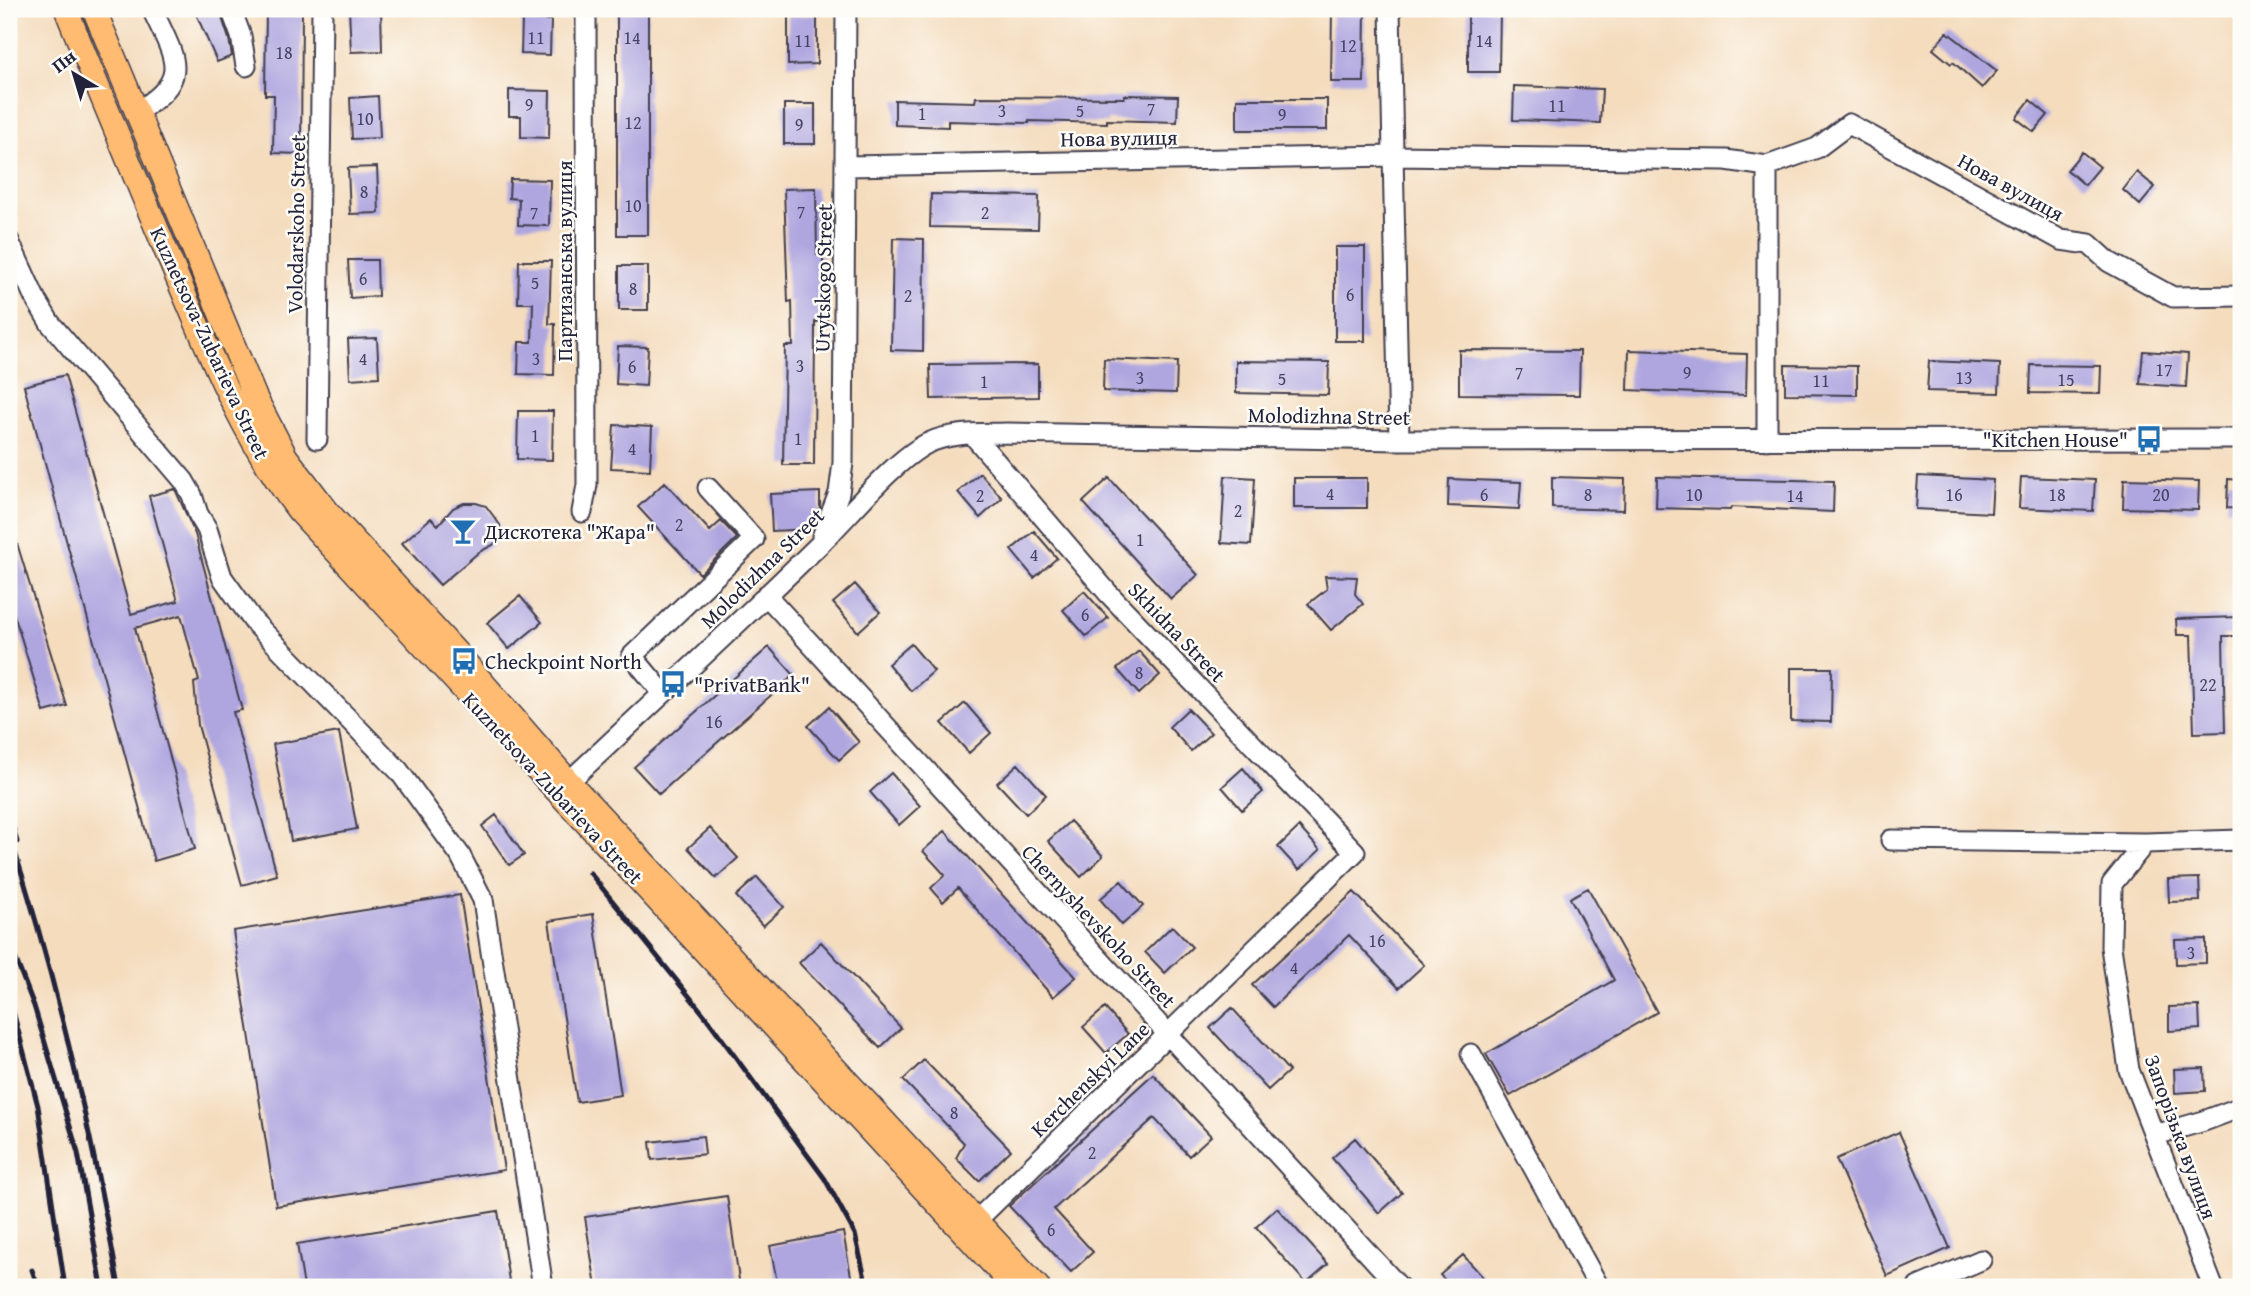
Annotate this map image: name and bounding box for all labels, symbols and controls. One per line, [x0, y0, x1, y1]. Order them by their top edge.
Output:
house number: 11 [527, 24, 545, 51]
house number: 14 [623, 24, 641, 51]
house number: 11 [794, 27, 812, 54]
house number: 14 [1475, 27, 1493, 54]
house number: 12 [1339, 32, 1357, 59]
north arrow [38, 38, 108, 108]
house number: 18 [275, 39, 293, 66]
text: Пн [45, 42, 82, 79]
house number: 9 [525, 91, 533, 118]
house number: 11 [1548, 92, 1566, 119]
house number: 7 [1147, 95, 1155, 122]
house number: 3 [998, 97, 1006, 124]
house number: 5 [1076, 97, 1084, 124]
house number: 1 [918, 100, 926, 127]
house number: 9 [1278, 101, 1286, 128]
house number: 10 [356, 105, 374, 132]
house number: 12 [624, 109, 642, 136]
house number: 9 [795, 111, 803, 138]
street label: Нова вулиця [1060, 121, 1178, 155]
street label: Volodarskoho Street [279, 134, 313, 314]
street label: Нова вулиця [1952, 145, 2070, 229]
street label: Партизанська вулиця [549, 160, 580, 362]
house number: 8 [360, 178, 368, 205]
house number: 10 [624, 192, 642, 219]
house number: 7 [797, 198, 805, 225]
house number: 7 [530, 199, 538, 226]
house number: 2 [981, 199, 989, 226]
street label: Urytskogo Street [806, 203, 840, 353]
street label: Kuznetsova-Zubarieva Street [142, 222, 278, 465]
house number: 6 [359, 265, 367, 292]
house number: 5 [531, 269, 539, 296]
house number: 8 [629, 275, 637, 302]
house number: 6 [1346, 281, 1354, 308]
house number: 2 [904, 282, 912, 309]
house number: 4 [359, 345, 367, 372]
house number: 3 [532, 345, 540, 372]
house number: 3 [796, 352, 804, 379]
house number: 6 [628, 353, 636, 380]
house number: 17 [2155, 356, 2173, 383]
house number: 7 [1515, 359, 1523, 386]
house number: 9 [1683, 359, 1691, 386]
house number: 3 [1136, 364, 1144, 391]
house number: 13 [1955, 364, 1973, 391]
house number: 5 [1278, 365, 1286, 392]
house number: 15 [2057, 366, 2075, 393]
house number: 11 [1812, 367, 1830, 394]
house number: 1 [980, 368, 988, 395]
street label: Molodizhna Street [1248, 399, 1411, 433]
house number: 1 [531, 422, 539, 449]
place label: "Kitchen House" [1983, 424, 2128, 455]
bus stop icon: "Kitchen House" [2134, 424, 2164, 454]
house number: 1 [794, 425, 802, 452]
house number: 4 [628, 435, 636, 462]
house number: 4 [1326, 480, 1334, 507]
house number: 6 [1480, 481, 1488, 508]
house number: 8 [1584, 481, 1592, 508]
house number: 10 [1685, 481, 1703, 508]
house number: 16 [1945, 481, 1963, 508]
house number: 18 [2048, 481, 2066, 508]
house number: 20 [2152, 481, 2170, 508]
house number: 2 [976, 482, 984, 509]
house number: 14 [1786, 482, 1804, 509]
house number: 2 [1234, 497, 1242, 524]
street label: Molodizhna Street [693, 500, 831, 635]
house number: 2 [675, 511, 683, 538]
bar icon: Дискотека "Жара" [448, 516, 478, 546]
place label: Дискотека "Жара" [483, 516, 655, 547]
house number: 1 [1136, 526, 1144, 553]
house number: 4 [1030, 541, 1038, 568]
street label: Skhidna Street [1121, 575, 1233, 690]
house number: 6 [1081, 601, 1089, 628]
bus stop icon: Checkpoint North [449, 646, 479, 676]
place label: Checkpoint North [485, 646, 642, 677]
house number: 8 [1135, 659, 1143, 686]
bus stop icon: "PrivatBank" [658, 669, 688, 699]
place label: "PrivatBank" [694, 669, 810, 700]
house number: 22 [2199, 671, 2217, 698]
street label: Kuznetsova-Zubarieva Street [455, 685, 651, 892]
house number: 16 [705, 708, 723, 735]
street label: Chernyshevskoho Street [1015, 837, 1184, 1015]
house number: 16 [1368, 927, 1386, 954]
house number: 3 [2187, 939, 2195, 966]
house number: 4 [1290, 954, 1298, 981]
street label: Kerchenskyi Lane [1024, 1014, 1157, 1144]
street label: Запорізька вулиця [2137, 1050, 2225, 1224]
house number: 8 [950, 1099, 958, 1126]
house number: 2 [1088, 1139, 1096, 1166]
house number: 6 [1047, 1216, 1055, 1243]

